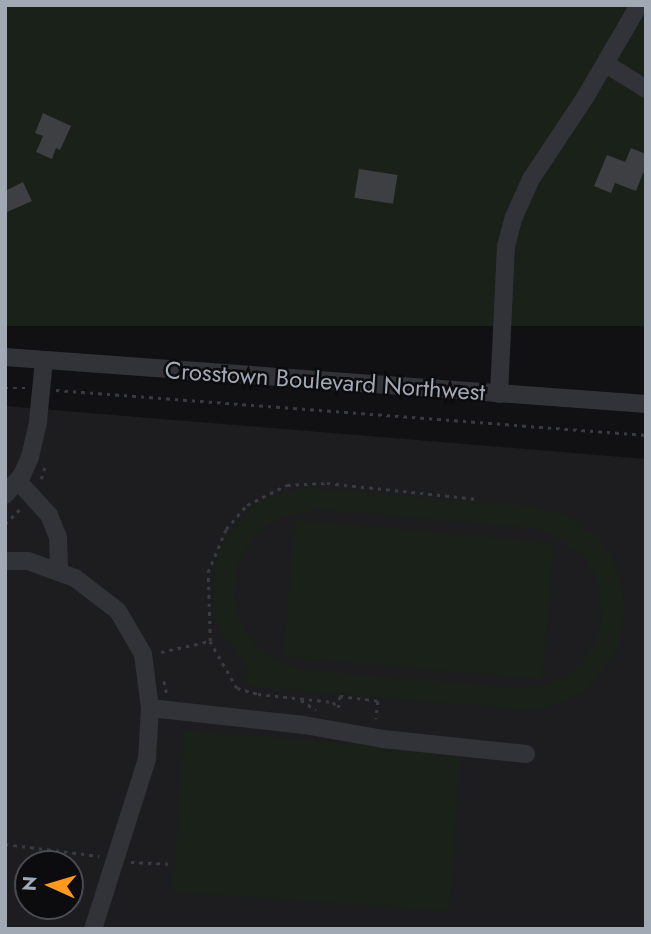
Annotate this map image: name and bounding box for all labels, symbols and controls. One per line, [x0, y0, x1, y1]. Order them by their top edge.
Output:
street label: Crosstown Boulevard Northwest [164, 355, 486, 407]
north arrow [14, 850, 84, 920]
text: N [16, 875, 44, 892]

